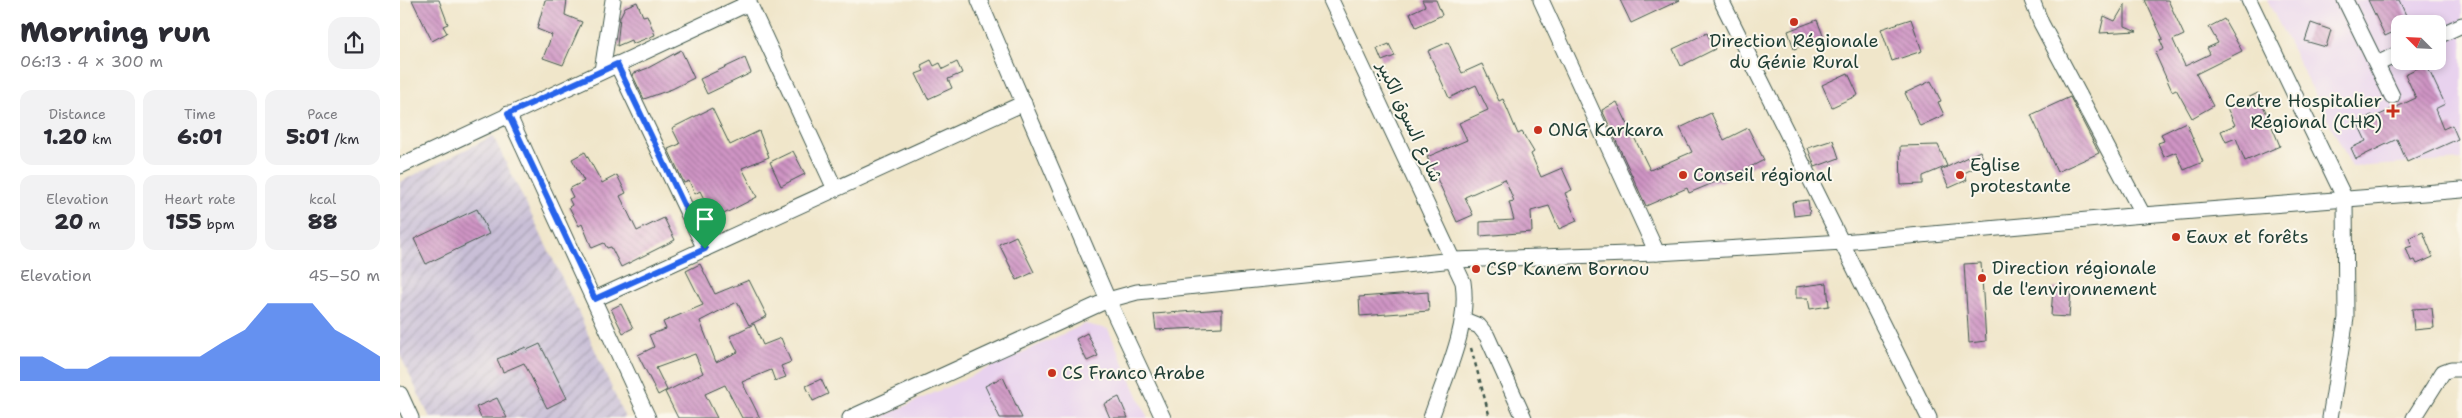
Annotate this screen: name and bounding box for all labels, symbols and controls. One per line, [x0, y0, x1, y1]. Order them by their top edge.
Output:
text: Morning run [20, 13, 210, 51]
north arrow [2391, 15, 2446, 70]
map controls [2391, 15, 2446, 70]
marker: Direction Régionale du Génie Rural [1788, 16, 1800, 28]
button: share [328, 17, 380, 69]
place label: Direction Régionale du Génie Rural [1709, 29, 1879, 74]
text: 06:13 · 4 × 300 m [20, 51, 163, 72]
street label: شارع السوق الكبير [1371, 56, 1448, 186]
place label: Centre Hospitalier Régional (CHR) [2225, 89, 2382, 134]
marker: Centre Hospitalier Régional (CHR) [2386, 104, 2400, 118]
text: Distance [49, 105, 106, 123]
text: Time [184, 105, 216, 123]
text: Pace [307, 105, 338, 123]
place label: ONG Karkara [1548, 118, 1663, 142]
text: 1.20 [43, 123, 87, 151]
text: 6:01 [177, 123, 223, 151]
text: 5:01 [286, 123, 330, 151]
marker: ONG Karkara [1532, 124, 1544, 136]
text: km [87, 130, 112, 148]
text: /km [330, 130, 359, 148]
place label: Eglise protestante [1970, 153, 2071, 198]
place label: Conseil régional [1693, 163, 1833, 187]
marker: Conseil régional [1677, 169, 1689, 181]
marker: Eglise protestante [1954, 169, 1966, 181]
text: Elevation [46, 190, 109, 208]
text: Heart rate [164, 190, 236, 208]
text: kcal [309, 190, 336, 208]
pin [684, 198, 726, 249]
icon: arrive [691, 205, 719, 233]
text: 20 [54, 208, 83, 236]
text: 155 [165, 208, 202, 236]
text: 88 [308, 208, 338, 236]
text: m [83, 215, 100, 233]
text: bpm [202, 215, 235, 233]
place label: Eaux et forêts [2186, 225, 2309, 249]
marker: Eaux et forêts [2170, 231, 2182, 243]
place label: Direction régionale de l'environnement [1992, 256, 2157, 301]
place label: CSP Kanem Bornou [1486, 257, 1649, 281]
marker: CSP Kanem Bornou [1470, 263, 1482, 275]
text: Elevation [20, 265, 92, 286]
text: 45–50 m [308, 265, 380, 286]
marker: Direction régionale de l'environnement [1976, 272, 1988, 284]
place label: CS Franco Arabe [1062, 361, 1205, 385]
marker: CS Franco Arabe [1046, 367, 1058, 379]

